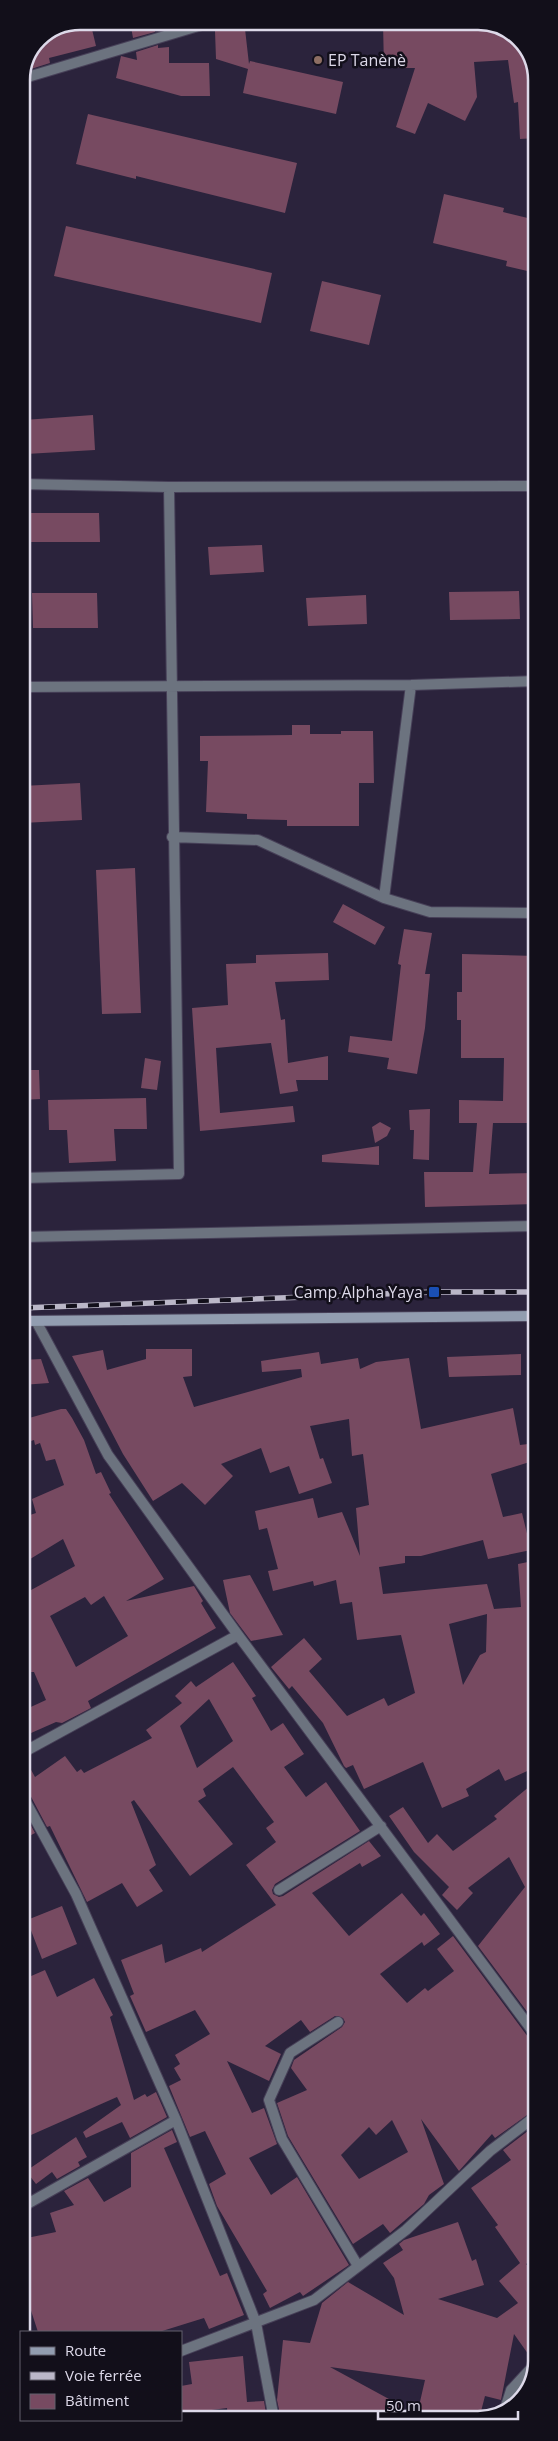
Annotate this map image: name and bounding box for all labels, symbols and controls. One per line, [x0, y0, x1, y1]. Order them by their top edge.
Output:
place label: EP Tanènè [328, 49, 406, 71]
marker: EP Tanènè [312, 54, 324, 66]
place label: Camp Alpha Yaya [294, 1281, 423, 1303]
marker: Camp Alpha Yaya [427, 1285, 441, 1299]
legend [20, 2331, 182, 2421]
text: Route [65, 2340, 106, 2360]
text: Voie ferrée [65, 2365, 142, 2385]
scale bar [378, 2388, 518, 2420]
text: Bâtiment [65, 2390, 129, 2410]
text: 50 m [386, 2395, 421, 2415]

